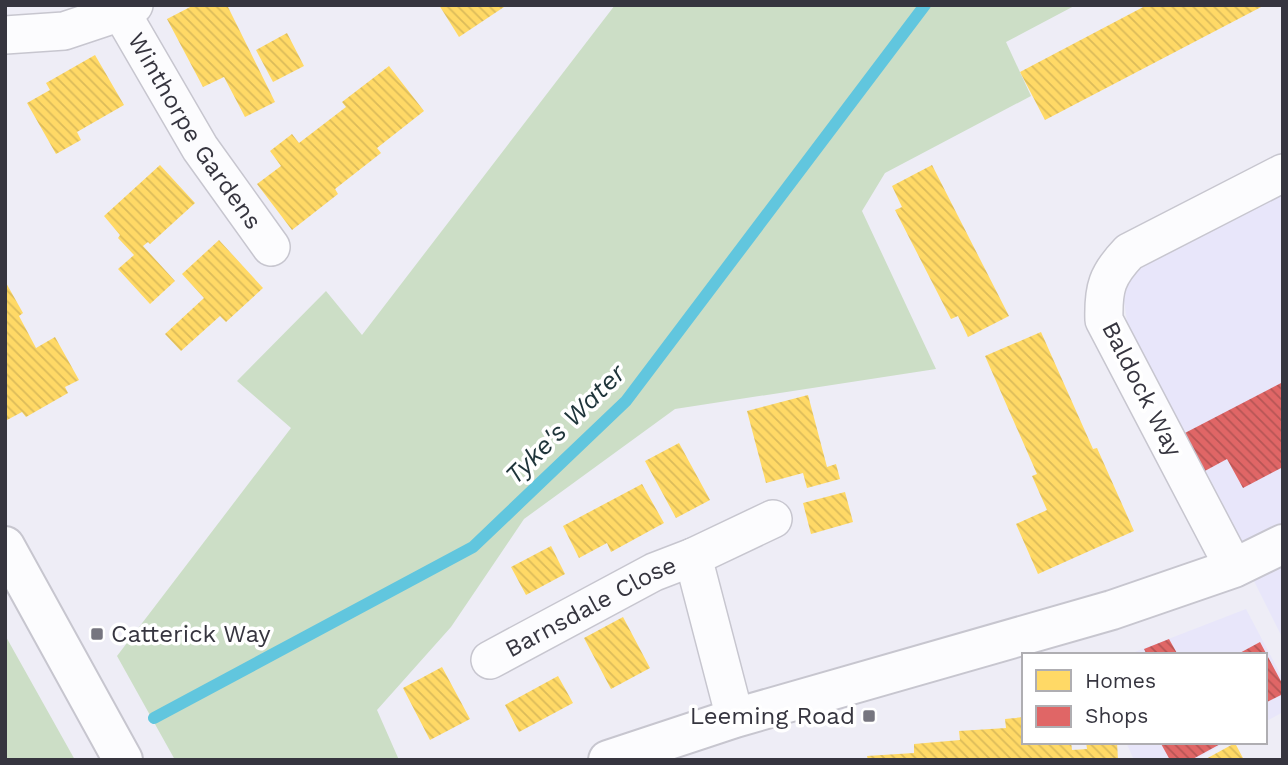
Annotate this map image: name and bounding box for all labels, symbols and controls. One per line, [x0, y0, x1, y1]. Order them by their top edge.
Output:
street label: Winthorpe Gardens [122, 28, 268, 234]
street label: Baldock Way [1096, 317, 1188, 462]
water label: Tyke's Water [499, 357, 632, 490]
street label: Barnsdale Close [500, 551, 680, 663]
place label: Catterick Way [111, 620, 271, 648]
marker: Catterick Way [89, 626, 105, 642]
legend [1022, 653, 1267, 744]
text: Homes [1085, 668, 1156, 693]
place label: Leeming Road [690, 702, 855, 730]
text: Shops [1085, 703, 1148, 728]
marker: Leeming Road [861, 708, 877, 724]

